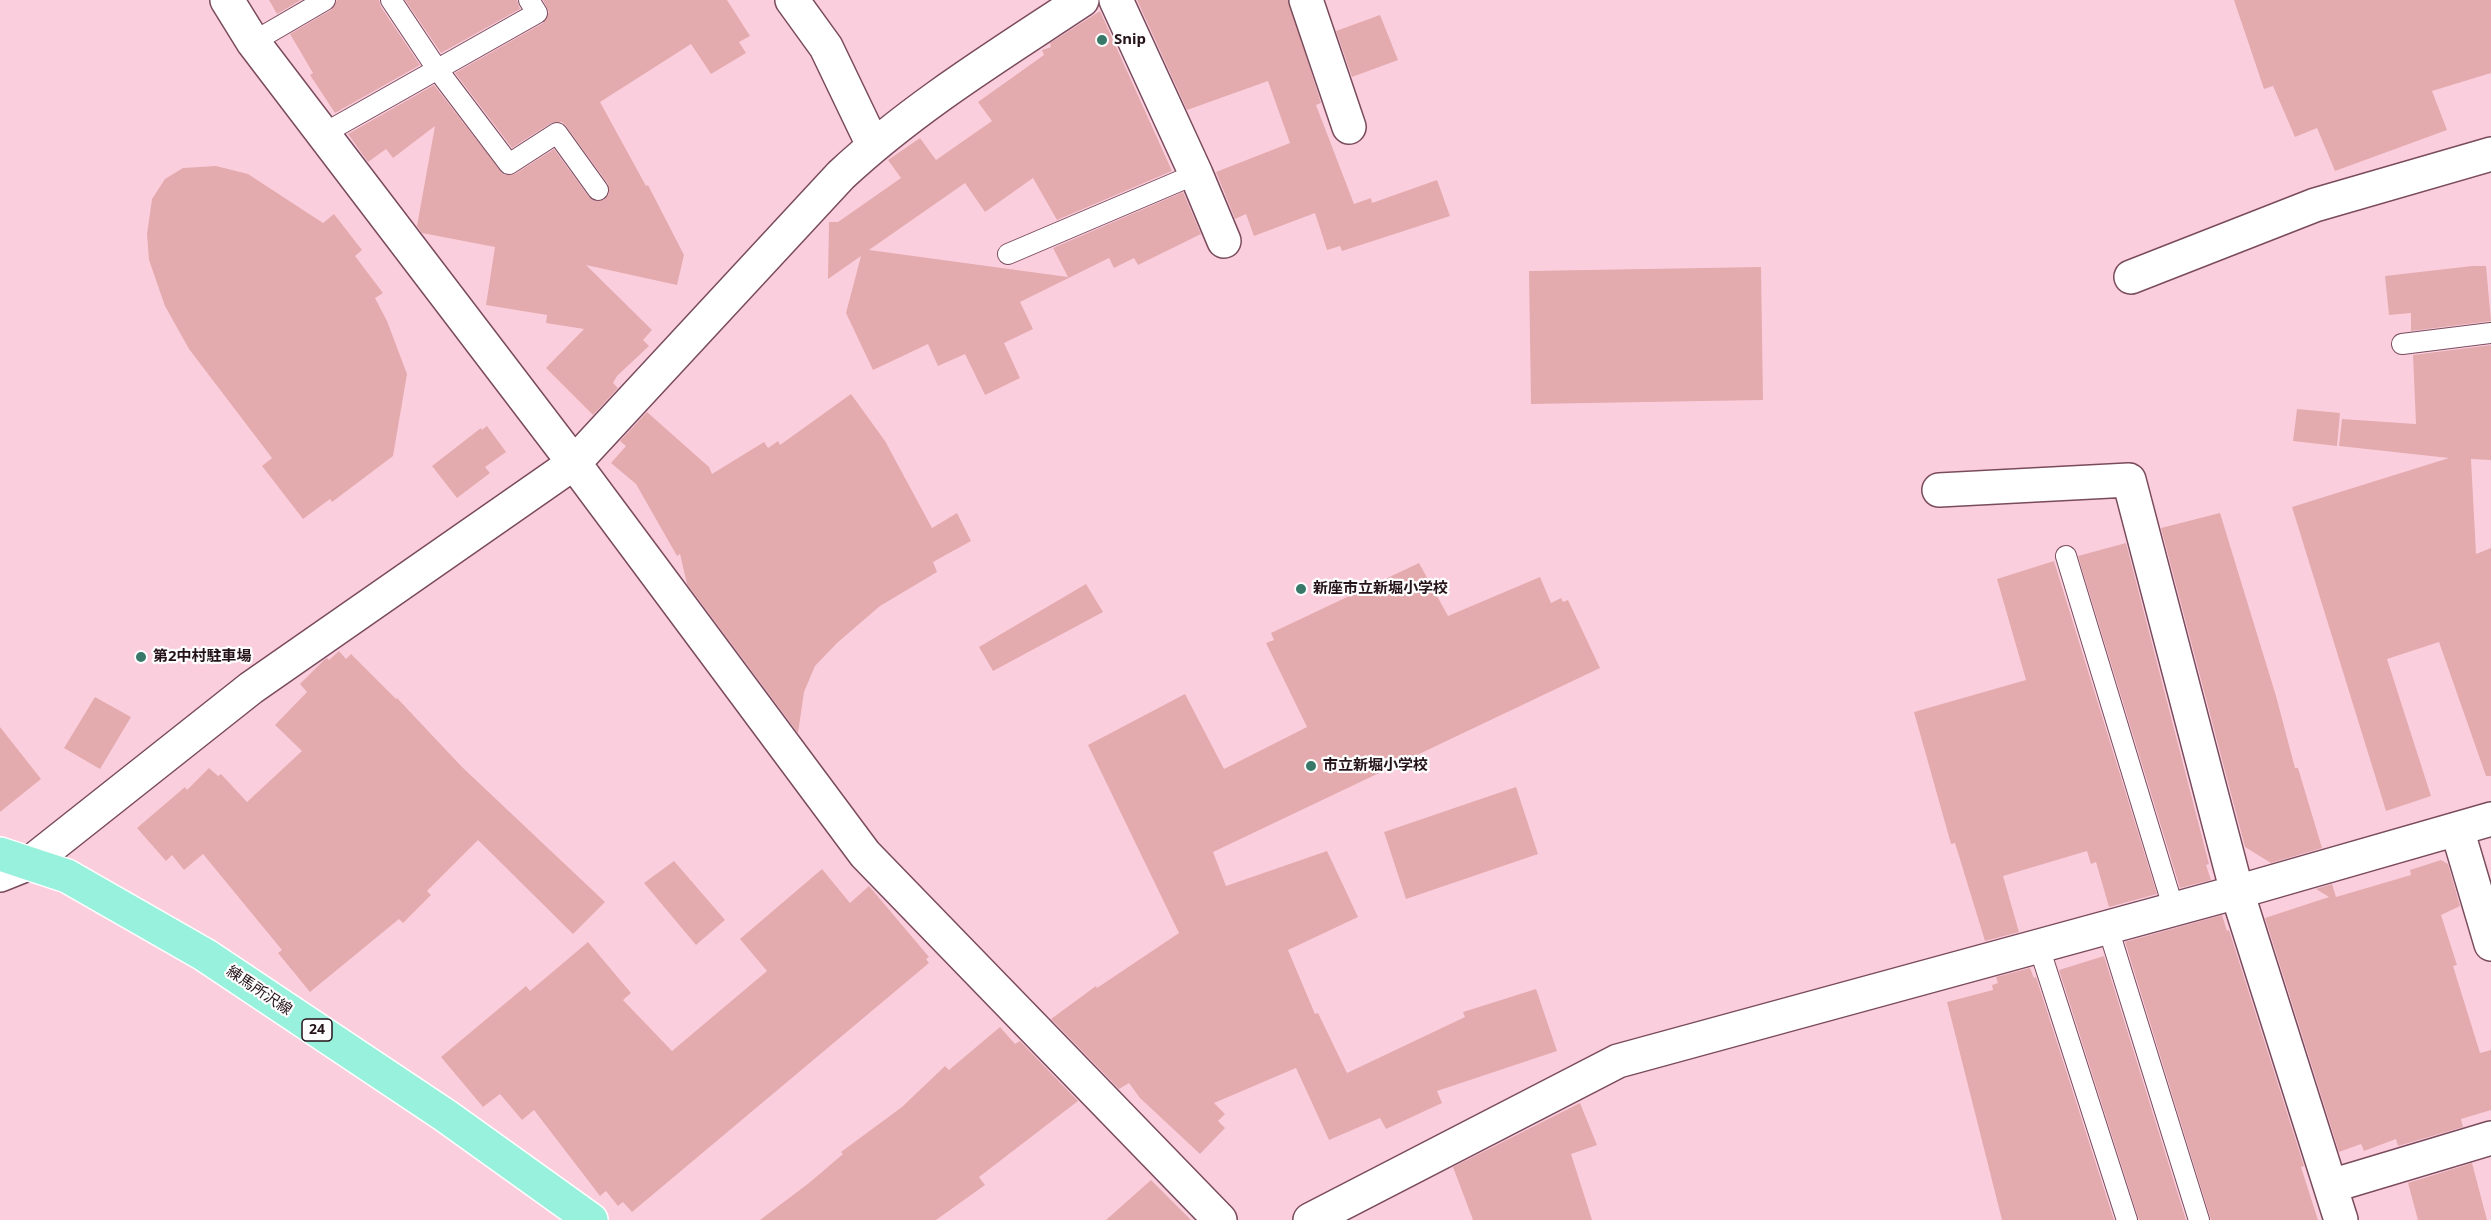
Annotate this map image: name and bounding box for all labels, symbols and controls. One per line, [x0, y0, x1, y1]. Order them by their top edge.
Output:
place label: Snip [1114, 31, 1146, 49]
marker: Snip [1095, 33, 1109, 47]
place label: 新座市立新堀小学校 [1313, 580, 1448, 598]
marker: 新座市立新堀小学校 [1294, 582, 1308, 596]
place label: 第2中村駐車場 [153, 648, 252, 666]
marker: 第2中村駐車場 [134, 650, 148, 664]
place label: 市立新堀小学校 [1323, 757, 1428, 775]
marker: 市立新堀小学校 [1304, 759, 1318, 773]
street label: 練馬所沢線 [223, 963, 295, 1019]
road number: 24 [302, 1019, 332, 1041]

